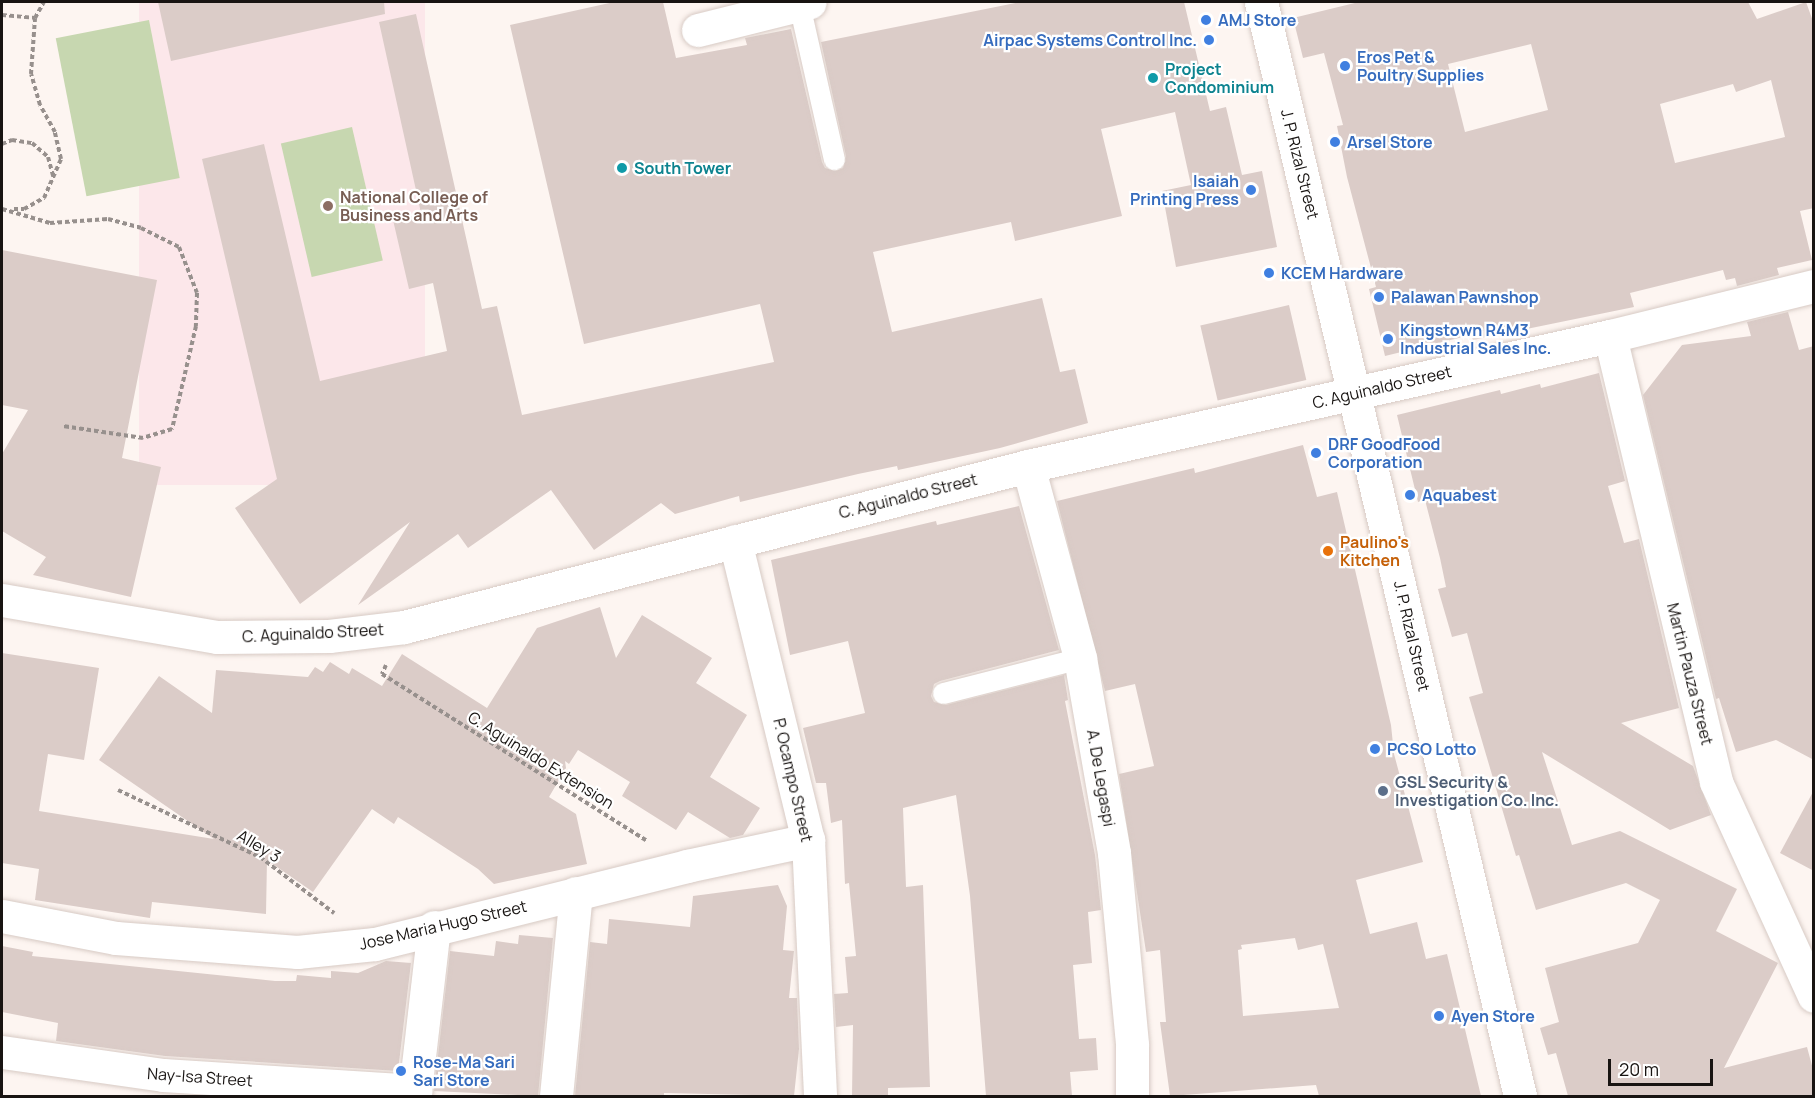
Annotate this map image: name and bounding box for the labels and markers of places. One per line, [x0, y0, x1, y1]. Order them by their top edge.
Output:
place label: AMJ Store [1218, 10, 1296, 30]
marker: AMJ Store [1199, 13, 1213, 27]
place label: Airpac Systems Control Inc. [983, 30, 1197, 50]
marker: Airpac Systems Control Inc. [1202, 33, 1216, 47]
place label: Eros Pet & Poultry Supplies [1357, 47, 1484, 85]
place label: Project Condominium [1165, 59, 1274, 97]
marker: Eros Pet & Poultry Supplies [1338, 59, 1352, 73]
marker: Project Condominium [1146, 71, 1160, 85]
place label: Arsel Store [1347, 132, 1433, 152]
marker: Arsel Store [1328, 135, 1342, 149]
place label: South Tower [634, 158, 731, 178]
marker: South Tower [615, 161, 629, 175]
place label: Isaiah Printing Press [1130, 171, 1239, 209]
marker: Isaiah Printing Press [1244, 183, 1258, 197]
place label: National College of Business and Arts [340, 187, 488, 225]
marker: National College of Business and Arts [321, 199, 335, 213]
place label: KCEM Hardware [1281, 263, 1403, 283]
marker: KCEM Hardware [1262, 266, 1276, 280]
place label: Palawan Pawnshop [1391, 287, 1539, 307]
marker: Palawan Pawnshop [1372, 290, 1386, 304]
place label: Kingstown R4M3 Industrial Sales Inc. [1400, 320, 1551, 358]
marker: Kingstown R4M3 Industrial Sales Inc. [1381, 332, 1395, 346]
place label: DRF GoodFood Corporation [1328, 434, 1440, 472]
marker: DRF GoodFood Corporation [1309, 446, 1323, 460]
place label: Aquabest [1422, 485, 1497, 505]
marker: Aquabest [1403, 488, 1417, 502]
place label: Paulino's Kitchen [1340, 532, 1409, 570]
marker: Paulino's Kitchen [1321, 544, 1335, 558]
place label: PCSO Lotto [1387, 739, 1476, 759]
marker: PCSO Lotto [1368, 742, 1382, 756]
place label: GSL Security & Investigation Co. Inc. [1395, 772, 1559, 810]
marker: GSL Security & Investigation Co. Inc. [1376, 784, 1390, 798]
place label: Ayen Store [1451, 1006, 1535, 1026]
marker: Ayen Store [1432, 1009, 1446, 1023]
place label: Rose-Ma Sari Sari Store [413, 1052, 515, 1090]
marker: Rose-Ma Sari Sari Store [394, 1064, 408, 1078]

